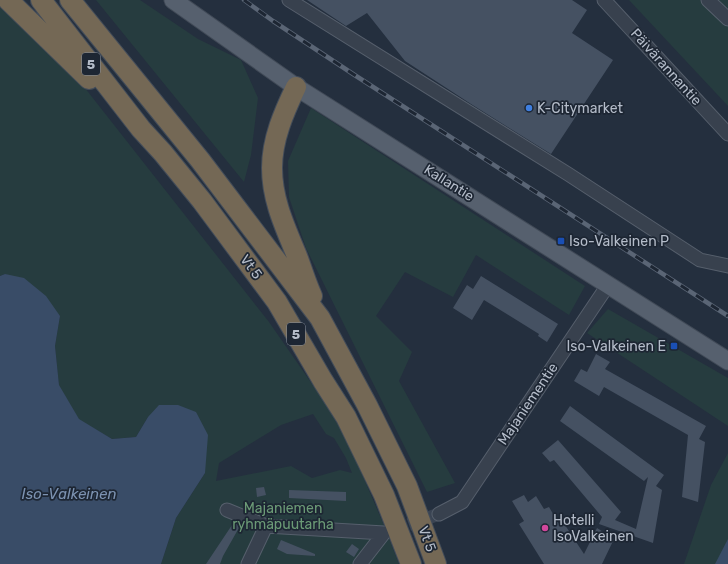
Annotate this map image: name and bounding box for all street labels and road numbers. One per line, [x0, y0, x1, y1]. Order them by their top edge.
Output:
street label: Päivärannantie [627, 25, 705, 109]
road number: 5 [82, 53, 100, 75]
street label: Kallantie [421, 161, 477, 205]
street label: Vt 5 [236, 251, 266, 283]
road number: 5 [287, 323, 305, 345]
street label: Majaniementie [494, 360, 562, 448]
street label: Vt 5 [415, 524, 439, 554]

